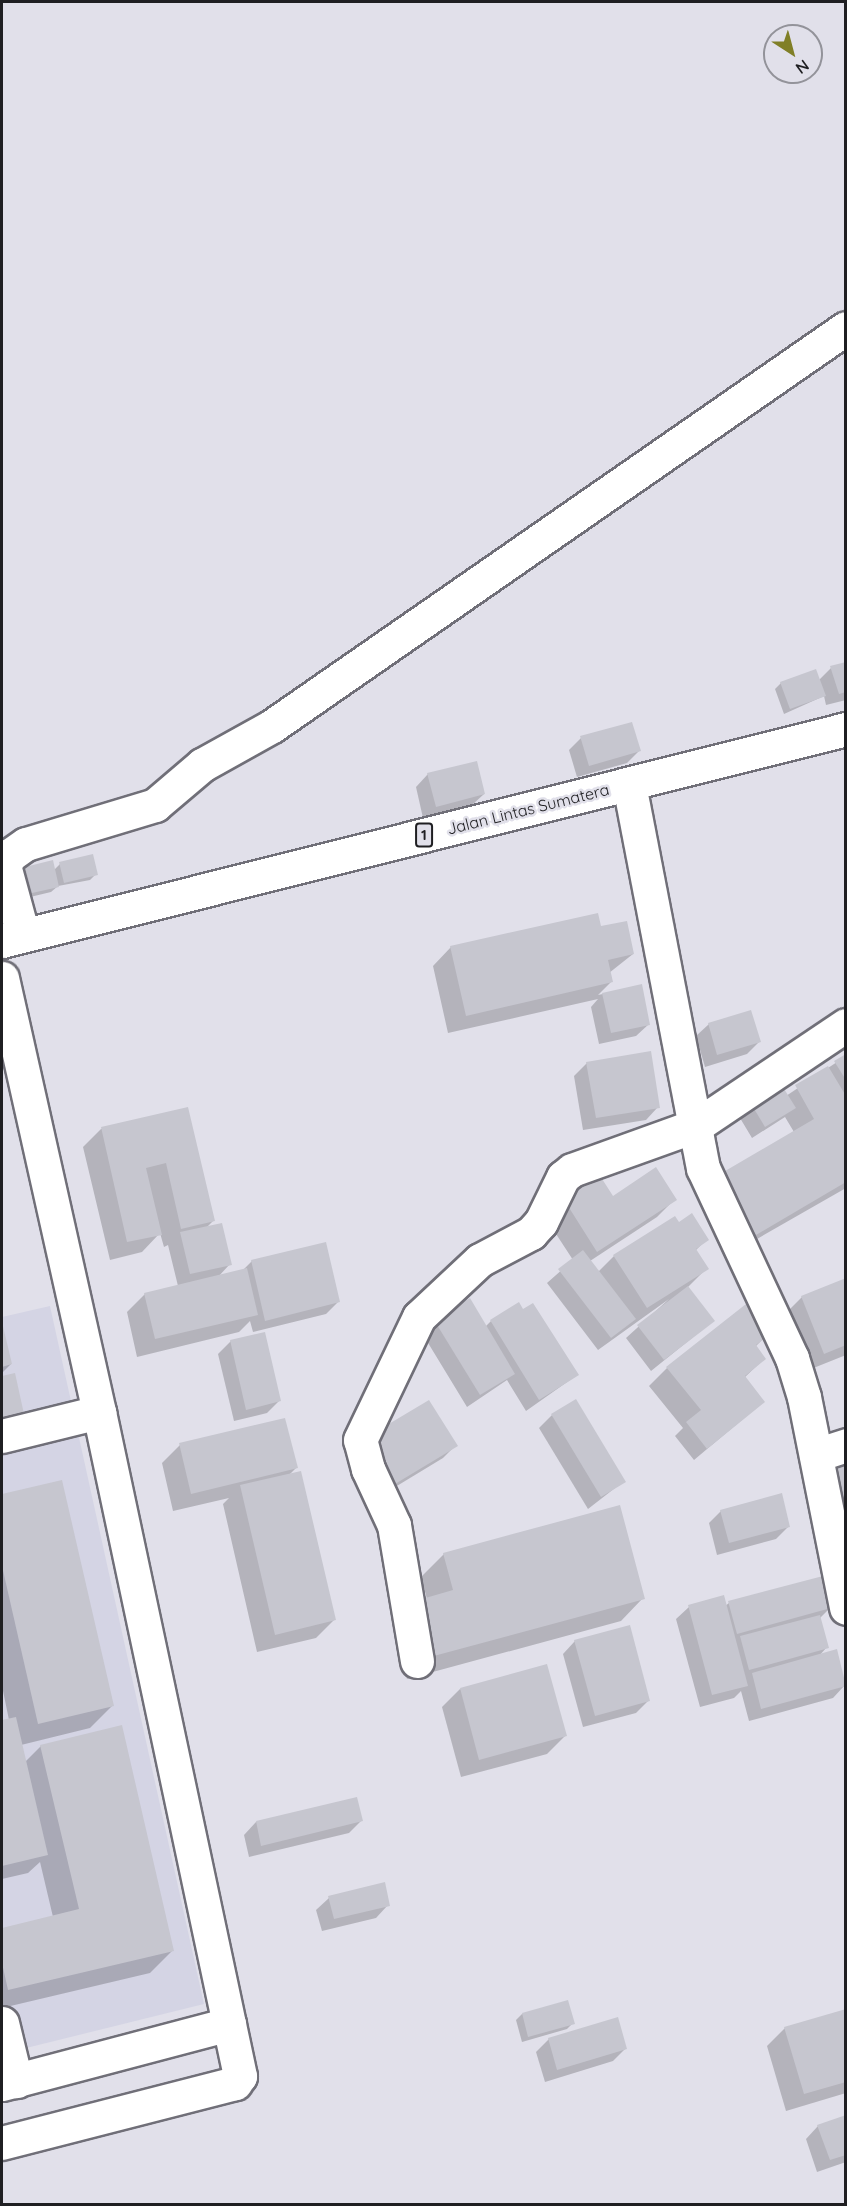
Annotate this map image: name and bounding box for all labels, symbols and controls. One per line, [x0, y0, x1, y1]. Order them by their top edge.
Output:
north arrow [763, 24, 823, 84]
text: N [792, 55, 813, 78]
street label: Jalan Lintas Sumatera [445, 780, 611, 838]
road number: 1 [415, 823, 433, 847]

